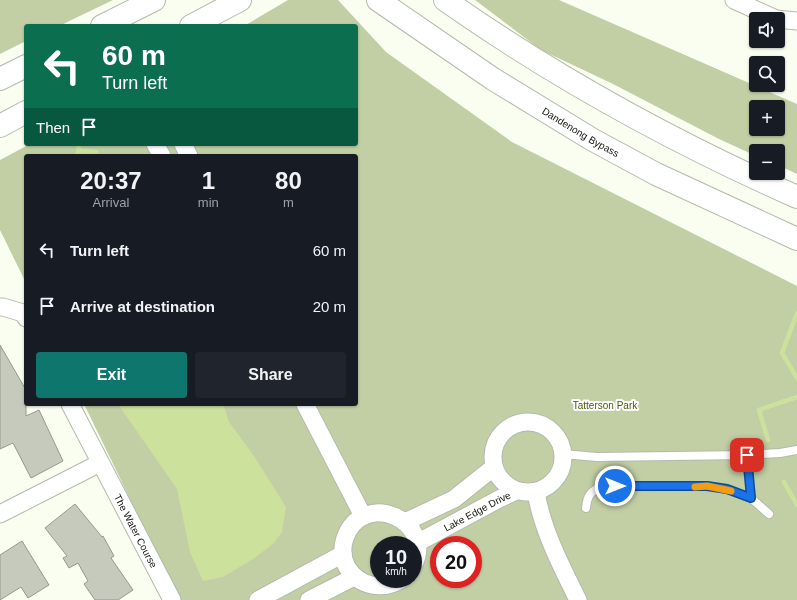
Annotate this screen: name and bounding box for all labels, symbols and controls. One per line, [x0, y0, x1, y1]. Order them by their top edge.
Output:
map controls [749, 12, 785, 180]
button: sound [749, 12, 785, 48]
icon: left [36, 40, 88, 92]
text: 60 m [102, 40, 166, 71]
button: search [749, 56, 785, 92]
text: Turn left [102, 73, 167, 93]
button: + [749, 100, 785, 136]
street label: Dandenong Bypass [540, 105, 621, 159]
icon: arrive [78, 116, 100, 138]
text: Then [36, 119, 70, 136]
button: − [749, 144, 785, 180]
text: 20:37 [80, 167, 142, 194]
text: 1 [202, 167, 215, 194]
text: 80 [275, 167, 302, 194]
text: Arrival [93, 195, 129, 210]
text: min [198, 195, 219, 210]
text: m [283, 195, 294, 210]
icon: left [36, 239, 58, 261]
text: Turn left [70, 242, 129, 259]
text: 60 m [313, 242, 346, 259]
icon: arrive [36, 295, 58, 317]
text: Arrive at destination [70, 298, 215, 315]
text: 20 m [313, 298, 346, 315]
button: Exit [36, 352, 187, 398]
button: Share [195, 352, 346, 398]
park label: Tatterson Park [573, 400, 638, 411]
pin [730, 438, 764, 472]
icon: arrive [736, 444, 758, 466]
position arrow [594, 465, 636, 507]
street label: Lake Edge Drive [442, 489, 513, 534]
street label: The Water Course [112, 492, 159, 570]
speed limit sign: 20 [430, 536, 482, 588]
text: 10 [385, 546, 407, 568]
text: km/h [385, 566, 407, 577]

